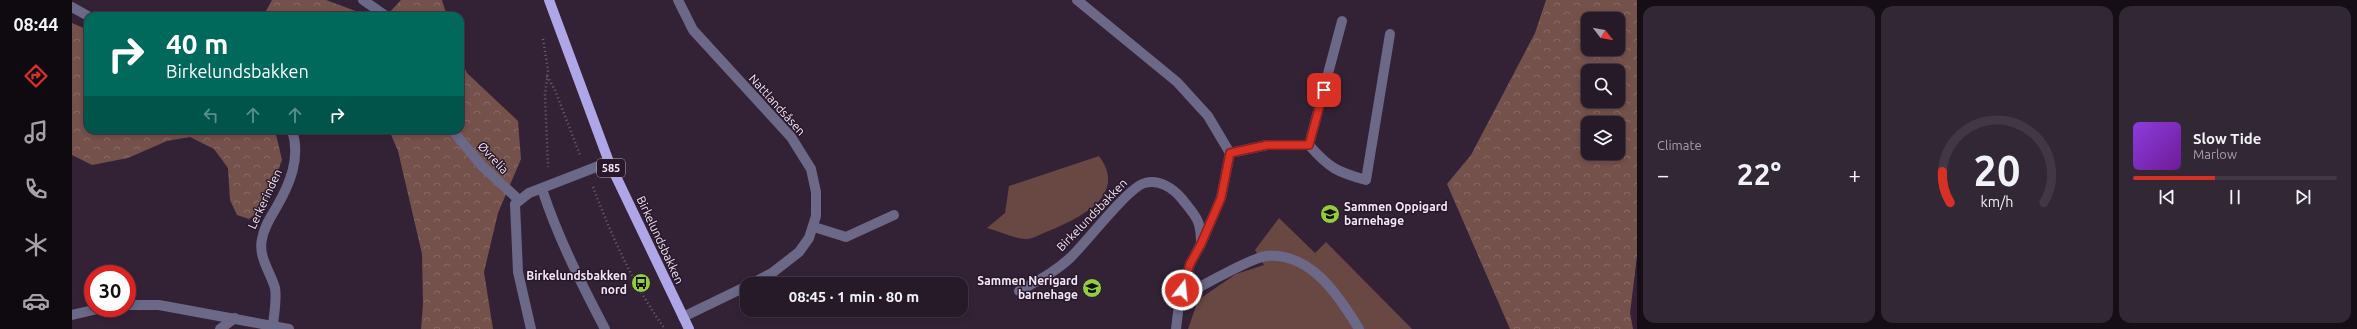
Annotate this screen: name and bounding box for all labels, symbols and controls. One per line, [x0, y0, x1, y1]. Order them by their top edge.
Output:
north arrow [1581, 12, 1625, 56]
map controls [1581, 12, 1625, 160]
text: 08:44 [13, 14, 59, 34]
icon: right [100, 28, 152, 80]
text: 40 m [166, 28, 228, 59]
text: Birkelundsbakken [166, 61, 309, 81]
icon: directions [22, 62, 50, 90]
button: search [1581, 64, 1625, 108]
street label: Nattlandsåsen [747, 72, 808, 138]
pin [1307, 73, 1341, 107]
icon: arrive [1313, 79, 1335, 101]
icon: left [200, 104, 222, 126]
icon: ahead [242, 104, 264, 126]
icon: ahead [284, 104, 306, 126]
icon: right [326, 104, 348, 126]
button: layers [1581, 116, 1625, 160]
icon: music [22, 118, 50, 146]
text: Slow Tide [2193, 130, 2261, 147]
text: Climate [1657, 138, 1702, 152]
street label: Øvrelia [475, 139, 511, 176]
text: 20 [1974, 146, 2020, 193]
text: Marlow [2193, 147, 2237, 161]
text: 22° [1737, 157, 1781, 191]
road number: 585 [597, 159, 625, 177]
text: − [1657, 162, 1669, 187]
text: + [1849, 162, 1861, 187]
street label: Lerkerinden [245, 167, 284, 231]
icon: phone [22, 175, 50, 203]
street label: Birkelundsbakken [1054, 176, 1129, 253]
icon: previous [2156, 186, 2178, 208]
icon: pause [2224, 186, 2246, 208]
icon: next [2292, 186, 2314, 208]
text: km/h [1981, 193, 2013, 209]
street label: Birkelundsbakken [634, 194, 686, 286]
place label: Sammen Oppigard barnehage [1344, 200, 1448, 227]
school or university icon: Sammen Oppigard barnehage [1319, 203, 1341, 225]
icon: climate [22, 231, 50, 259]
speed limit sign: 30 [84, 265, 136, 317]
place label: Birkelundsbakken nord [526, 269, 627, 296]
position arrow [1161, 269, 1203, 311]
bus stop icon: Birkelundsbakken nord [630, 272, 652, 294]
place label: Sammen Nerigard barnehage [977, 274, 1078, 301]
school or university icon: Sammen Nerigard barnehage [1081, 277, 1103, 299]
icon: car [22, 287, 50, 315]
text: 08:45 · 1 min · 80 m [789, 288, 919, 305]

